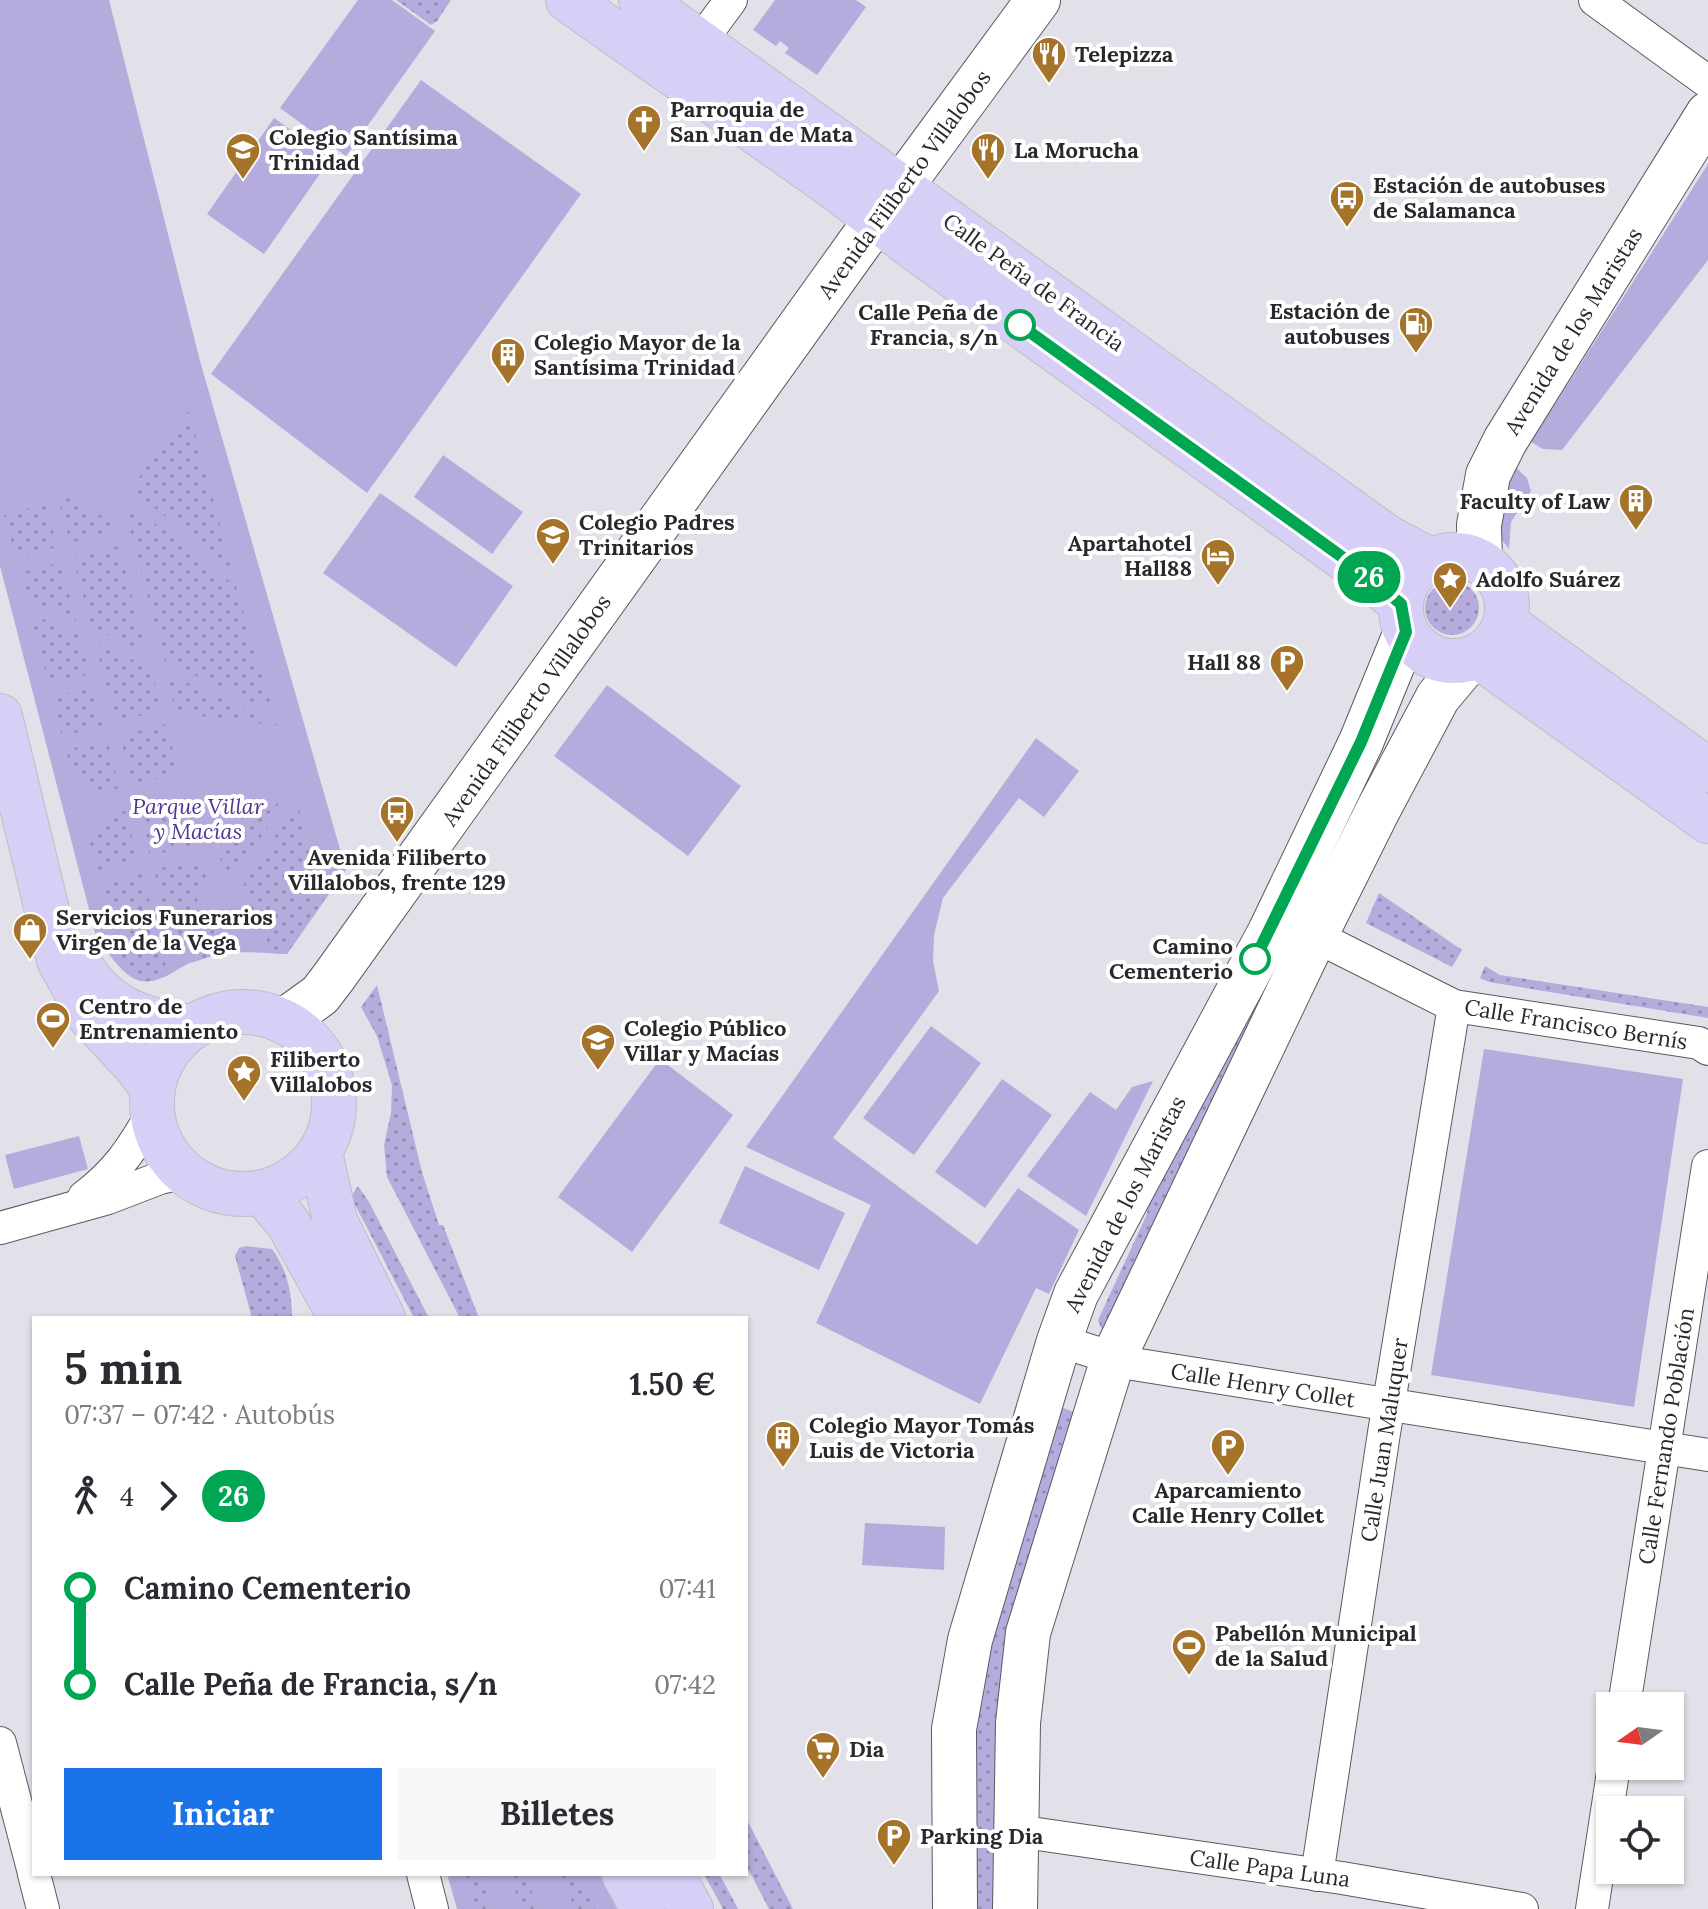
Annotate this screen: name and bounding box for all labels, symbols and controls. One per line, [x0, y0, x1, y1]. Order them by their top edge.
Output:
restaurant icon: Telepizza [1030, 35, 1068, 85]
place label: Telepizza [1075, 40, 1174, 68]
street label: Avenida Filiberto Villalobos [811, 64, 997, 305]
place label: Parroquia de San Juan de Mata [670, 95, 853, 148]
church icon: Parroquia de San Juan de Mata [625, 103, 663, 153]
place label: Colegio Santísima Trinidad [269, 123, 458, 176]
school or university icon: Colegio Santísima Trinidad [224, 131, 262, 181]
restaurant icon: La Morucha [969, 131, 1007, 181]
place label: La Morucha [1014, 136, 1139, 164]
place label: Estación de autobuses de Salamanca [1373, 171, 1605, 224]
bus stop icon: Estación de autobuses de Salamanca [1328, 179, 1366, 229]
street label: Calle Peña de Francia [938, 207, 1130, 357]
street label: Avenida de los Maristas [1497, 222, 1648, 441]
place label: Estación de autobuses [1269, 297, 1390, 350]
place label: Calle Peña de Francia, s/n [858, 298, 998, 351]
fuel station icon: Estación de autobuses [1397, 305, 1435, 355]
marker: Calle Peña de Francia, s/n [1005, 310, 1035, 340]
place label: Colegio Mayor de la Santísima Trinidad [534, 328, 741, 381]
building icon: Colegio Mayor de la Santísima Trinidad [489, 336, 527, 386]
building icon: Faculty of Law [1617, 482, 1655, 532]
place label: Faculty of Law [1459, 487, 1610, 515]
place label: Colegio Padres Trinitarios [579, 508, 735, 561]
school or university icon: Colegio Padres Trinitarios [534, 516, 572, 566]
place label: Apartahotel Hall88 [1068, 529, 1192, 582]
hotel icon: Apartahotel Hall88 [1199, 537, 1237, 587]
line badge: 26 [1333, 551, 1405, 603]
text: 26 [1353, 559, 1385, 595]
place icon: Adolfo Suárez [1431, 560, 1469, 610]
place label: Adolfo Suárez [1476, 565, 1621, 593]
street label: Avenida Filiberto Villalobos [435, 589, 617, 832]
parking icon: Hall 88 [1268, 643, 1306, 693]
place label: Hall 88 [1187, 648, 1261, 676]
park label: Parque Villar y Macías [132, 792, 265, 845]
bus stop icon: Avenida Filiberto Villalobos, frente 129 [378, 794, 416, 844]
place label: Avenida Filiberto Villalobos, frente 129 [288, 843, 506, 896]
place label: Servicios Funerarios Virgen de la Vega [56, 903, 273, 956]
shop icon: Servicios Funerarios Virgen de la Vega [11, 911, 49, 961]
place label: Camino Cementerio [1109, 932, 1233, 985]
marker: Camino Cementerio [1240, 944, 1270, 974]
place label: Centro de Entrenamiento [79, 992, 238, 1045]
street label: Calle Francisco Bernís [1462, 993, 1690, 1055]
sports icon: Centro de Entrenamiento [34, 1000, 72, 1050]
place label: Colegio Público Villar y Macías [624, 1014, 786, 1067]
school or university icon: Colegio Público Villar y Macías [579, 1022, 617, 1072]
place label: Filiberto Villalobos [270, 1045, 372, 1098]
place icon: Filiberto Villalobos [225, 1053, 263, 1103]
street label: Avenida de los Maristas [1058, 1091, 1192, 1318]
street label: Calle Fernando Población [1632, 1306, 1700, 1566]
street label: Calle Juan Maluquer [1354, 1336, 1414, 1544]
text: 5 min [64, 1340, 182, 1396]
street label: Calle Henry Collet [1169, 1357, 1358, 1413]
text: 1.50 € [629, 1365, 716, 1403]
text: 07:37 – 07:42 · Autobús [64, 1398, 335, 1431]
place label: Colegio Mayor Tomás Luis de Victoria [809, 1411, 1035, 1464]
building icon: Colegio Mayor Tomás Luis de Victoria [764, 1419, 802, 1469]
parking icon: Aparcamiento Calle Henry Collet [1209, 1427, 1247, 1477]
icon: walk [64, 1474, 108, 1518]
icon: forward [146, 1474, 190, 1518]
place label: Aparcamiento Calle Henry Collet [1132, 1476, 1325, 1529]
text: 26 [218, 1478, 249, 1514]
text: 4 [120, 1480, 134, 1513]
text: Camino Cementerio [124, 1569, 411, 1607]
text: 07:41 [658, 1572, 716, 1605]
place label: Pabellón Municipal de la Salud [1215, 1619, 1417, 1672]
sports icon: Pabellón Municipal de la Salud [1170, 1627, 1208, 1677]
text: Calle Peña de Francia, s/n [124, 1665, 497, 1703]
text: 07:42 [654, 1668, 716, 1701]
north arrow [1596, 1692, 1684, 1780]
map controls [1596, 1692, 1684, 1884]
supermarket icon: Dia [804, 1730, 842, 1780]
place label: Dia [849, 1735, 885, 1763]
button: Iniciar [64, 1768, 382, 1860]
button: Billetes [398, 1768, 716, 1860]
button: locate [1596, 1796, 1684, 1884]
parking icon: Parking Dia [875, 1817, 913, 1867]
place label: Parking Dia [920, 1822, 1044, 1850]
street label: Calle Papa Luna [1188, 1843, 1352, 1893]

